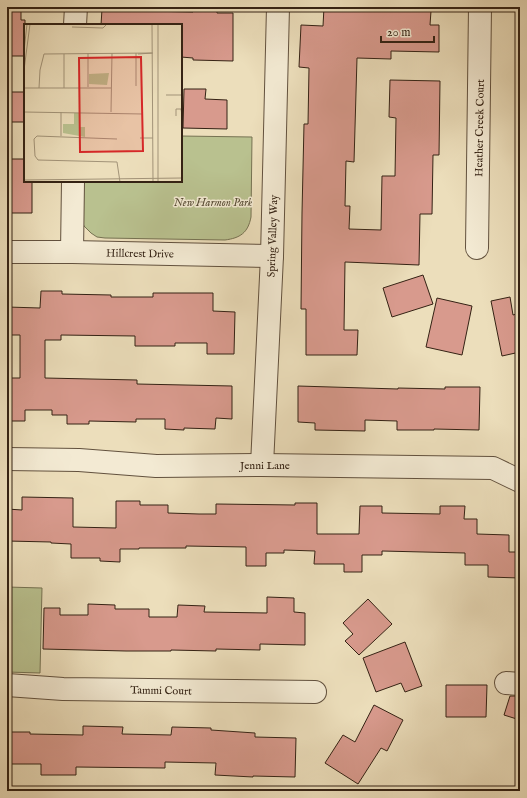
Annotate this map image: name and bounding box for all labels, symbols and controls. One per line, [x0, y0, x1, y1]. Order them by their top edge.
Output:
scale bar [381, 18, 434, 44]
inset map [24, 24, 182, 182]
text: 20 m [387, 25, 410, 40]
street label: Heather Creek Court [472, 79, 488, 177]
street label: Spring Valley Way [265, 194, 281, 278]
park label: New Harmon Park [174, 196, 253, 210]
street label: Hillcrest Drive [106, 246, 174, 262]
street label: Jenni Lane [238, 459, 290, 473]
street label: Tammi Court [130, 683, 192, 699]

